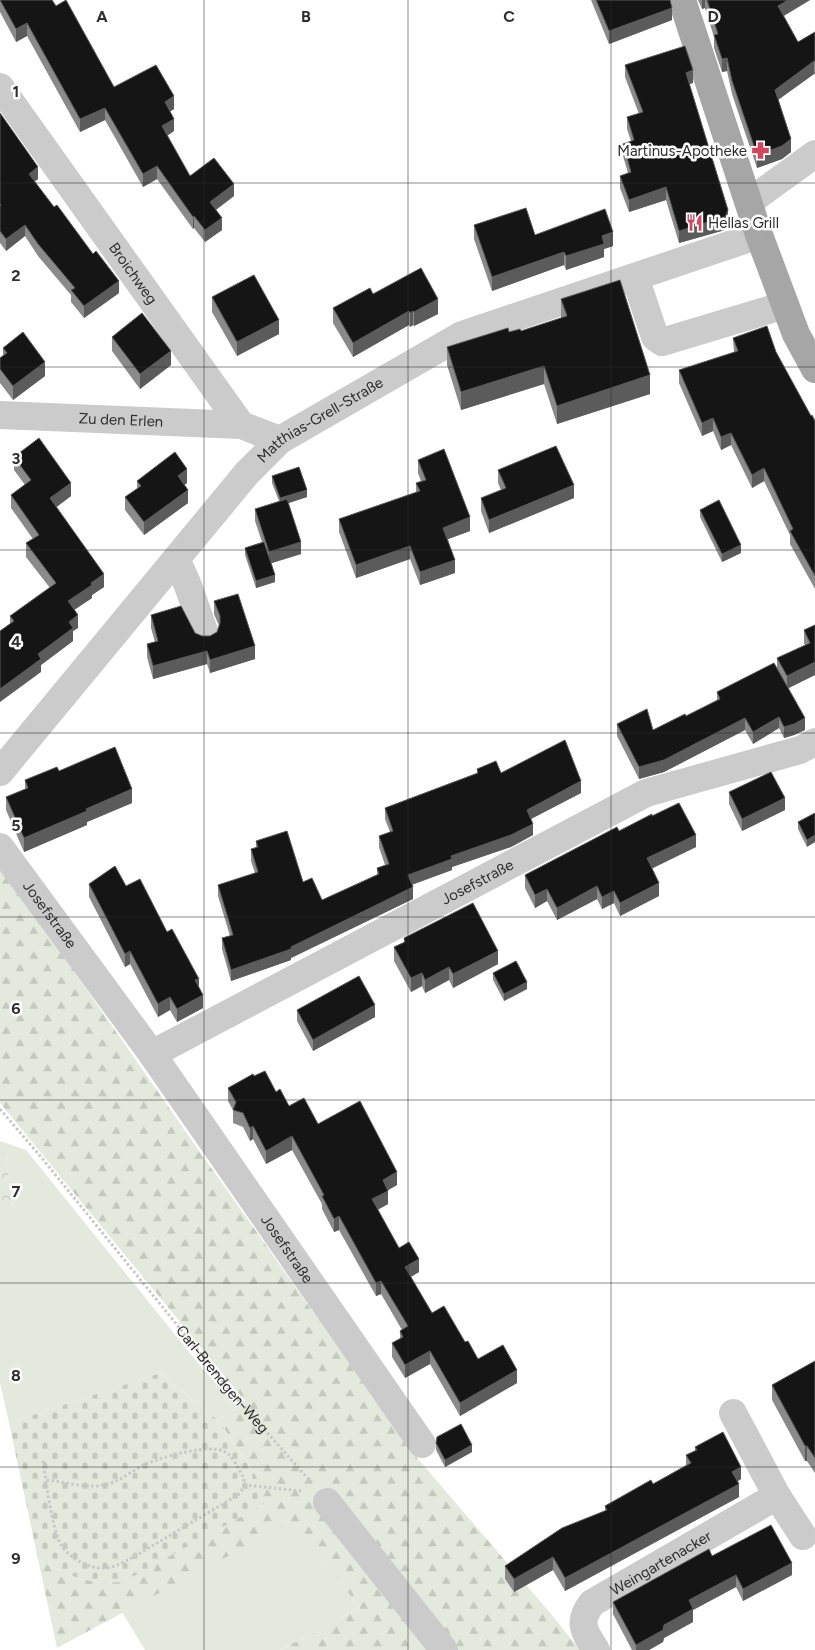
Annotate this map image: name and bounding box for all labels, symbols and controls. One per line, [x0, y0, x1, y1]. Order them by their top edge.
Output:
text: A [96, 7, 108, 26]
text: B [301, 7, 311, 26]
text: C [503, 7, 515, 26]
text: D [707, 7, 719, 26]
text: 1 [13, 82, 19, 101]
pharmacy icon: Martinus-Apotheke [751, 141, 771, 161]
place label: Martinus-Apotheke [617, 142, 747, 160]
restaurant icon: Hellas Grill [684, 213, 704, 233]
place label: Hellas Grill [708, 214, 779, 232]
street label: Broichweg [105, 239, 161, 308]
text: 2 [11, 266, 21, 285]
street label: Matthias-Grell-Straße [253, 373, 386, 467]
street label: Zu den Erlen [78, 409, 164, 431]
text: 3 [12, 449, 21, 468]
text: 4 [11, 632, 21, 651]
text: 5 [11, 816, 21, 835]
street label: Josefstraße [438, 856, 517, 909]
street label: Josefstraße [19, 877, 80, 952]
text: 6 [11, 999, 21, 1018]
text: 7 [12, 1182, 21, 1201]
street label: Josefstraße [257, 1211, 317, 1287]
street label: Carl-Brendgen-Weg [172, 1322, 273, 1437]
text: 8 [11, 1366, 21, 1385]
street label: Weingartenacker [607, 1527, 715, 1599]
text: 9 [11, 1549, 21, 1568]

